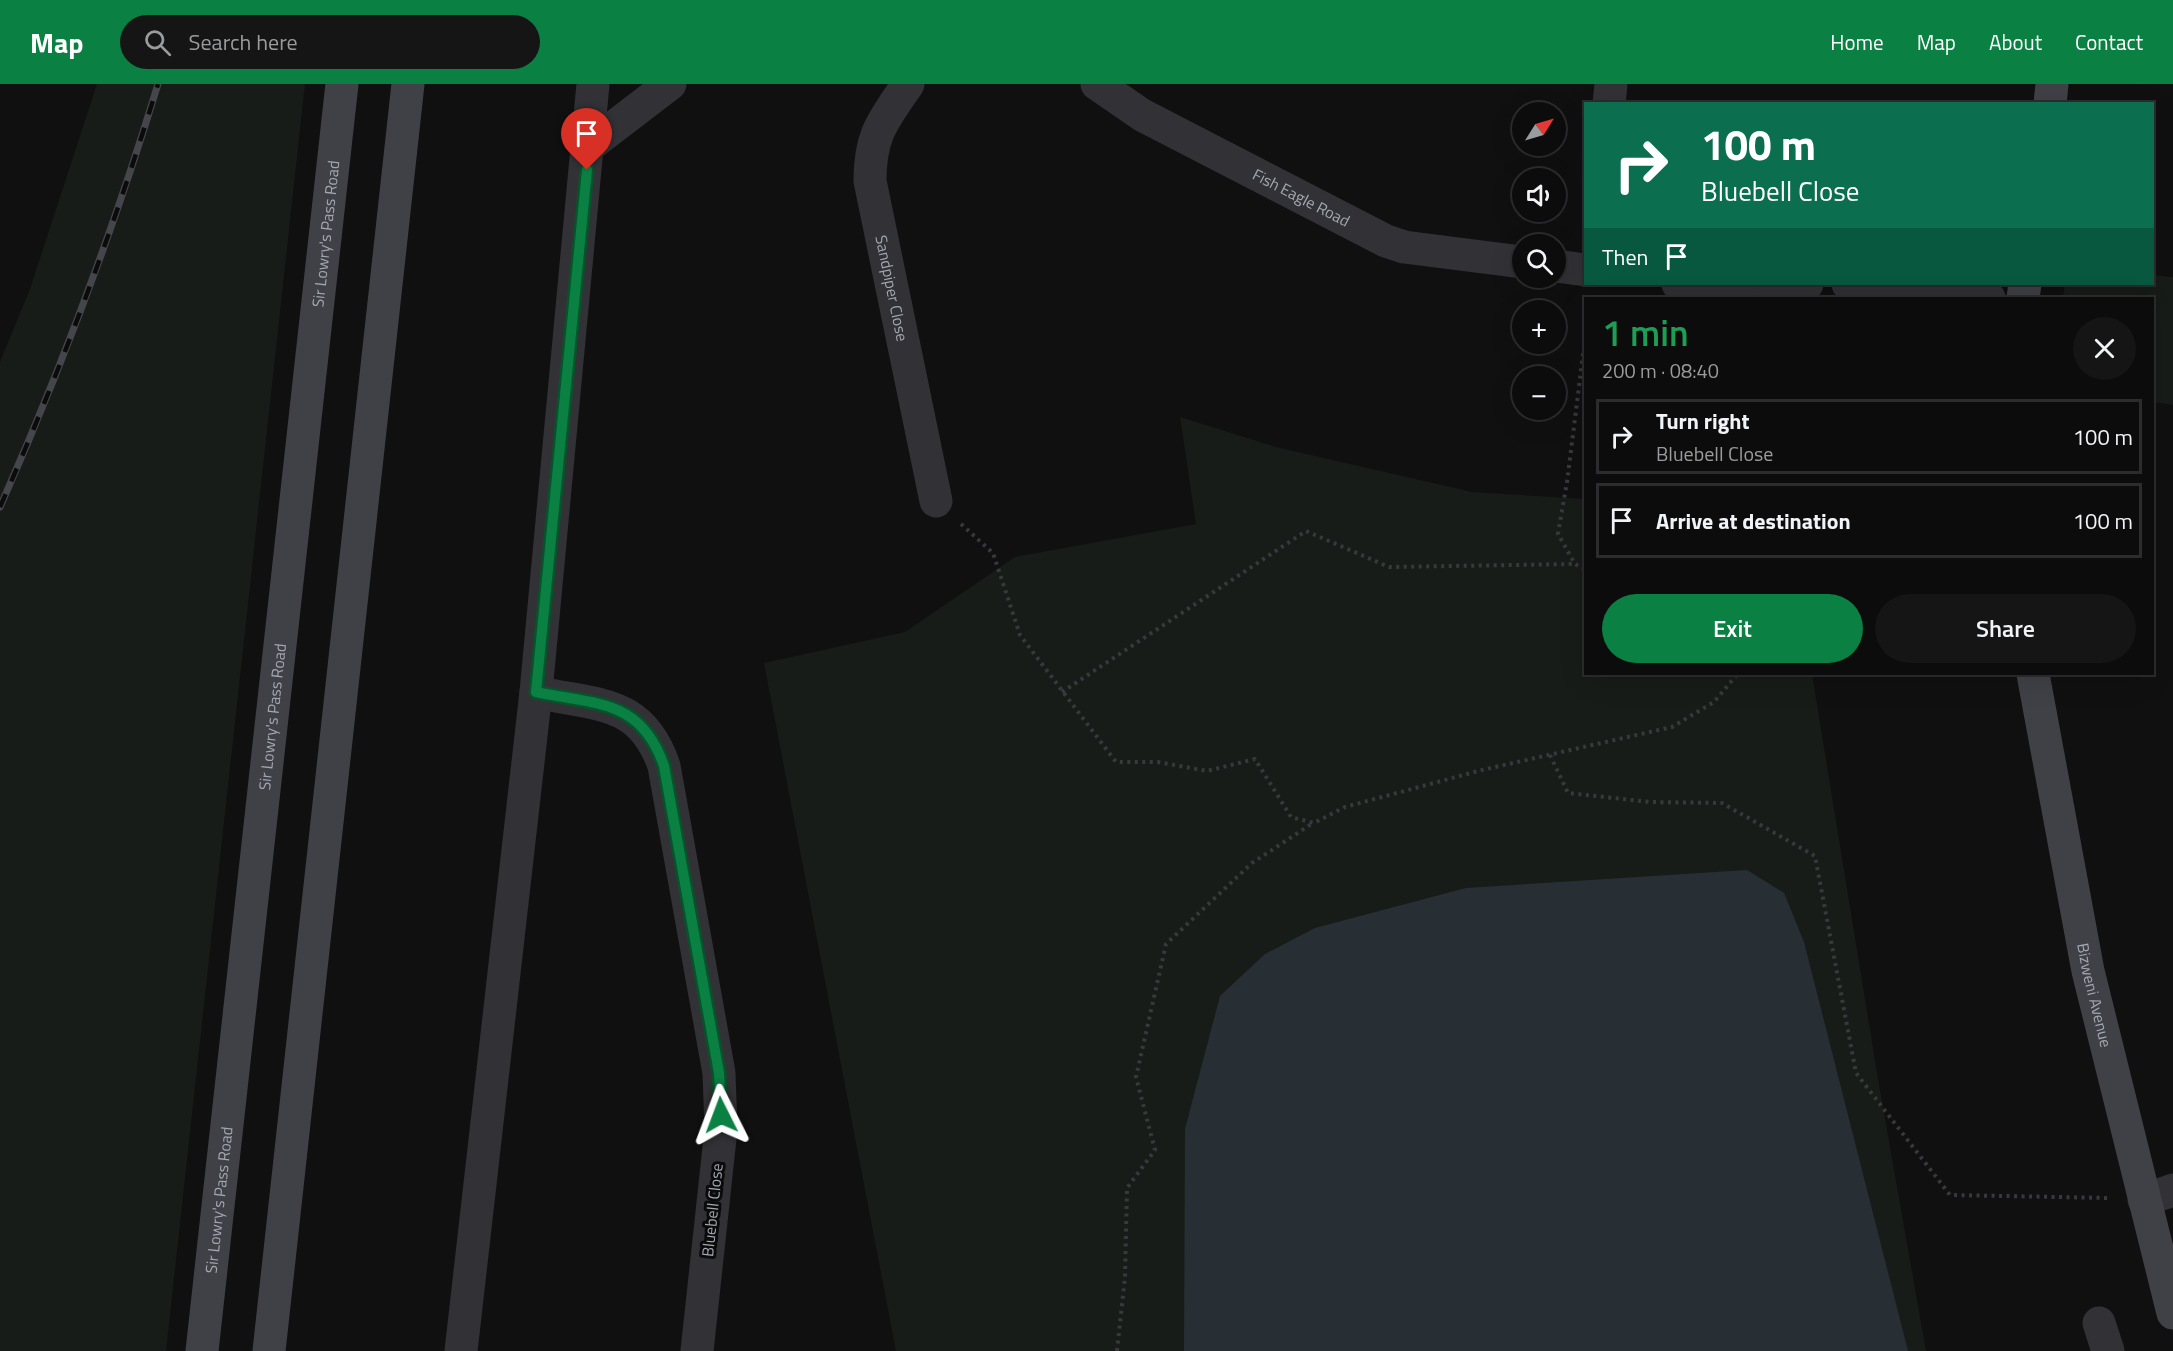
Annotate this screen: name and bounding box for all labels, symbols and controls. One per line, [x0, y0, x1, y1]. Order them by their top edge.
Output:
search box [120, 15, 540, 69]
text: Map [30, 21, 84, 64]
text: Search here [189, 25, 298, 59]
icon: search [141, 26, 174, 59]
text: Home [1830, 26, 1884, 58]
text: Map [1917, 26, 1956, 58]
text: About [1989, 26, 2042, 58]
text: Contact [2075, 26, 2143, 58]
north arrow [1512, 102, 1566, 156]
map controls [1512, 102, 1566, 420]
pin [561, 108, 612, 170]
text: 100 m [1701, 112, 1816, 176]
icon: arrive [570, 117, 603, 150]
icon: right [1602, 126, 1680, 204]
street label: Sir Lowry's Pass Road [305, 159, 345, 308]
street label: Fish Eagle Road [1248, 162, 1354, 232]
button: sound [1512, 168, 1566, 222]
text: Bluebell Close [1701, 170, 1859, 211]
street label: Sandpiper Close [869, 233, 915, 343]
button: search [1512, 234, 1566, 288]
text: Then [1602, 240, 1648, 274]
icon: arrive [1660, 240, 1693, 273]
button: + [1512, 300, 1566, 354]
text: 1 min [1602, 305, 1689, 360]
button: close [2073, 317, 2136, 380]
text: 200 m · 08:40 [1602, 355, 1719, 386]
button: − [1512, 366, 1566, 420]
text: Turn right [1656, 404, 1750, 438]
icon: right [1605, 420, 1638, 453]
text: 100 m [2073, 420, 2133, 454]
text: Bluebell Close [1656, 438, 1773, 469]
icon: arrive [1605, 504, 1638, 537]
text: Arrive at destination [1656, 504, 1851, 538]
text: 100 m [2073, 504, 2133, 538]
button: Exit [1602, 594, 1863, 663]
button: Share [1875, 594, 2136, 663]
street label: Sir Lowry's Pass Road [252, 642, 292, 791]
street label: Bizweni Avenue [2071, 941, 2119, 1050]
position arrow [689, 1083, 753, 1147]
street label: Sir Lowry's Pass Road [199, 1125, 239, 1275]
street label: Bluebell Close [695, 1162, 729, 1258]

